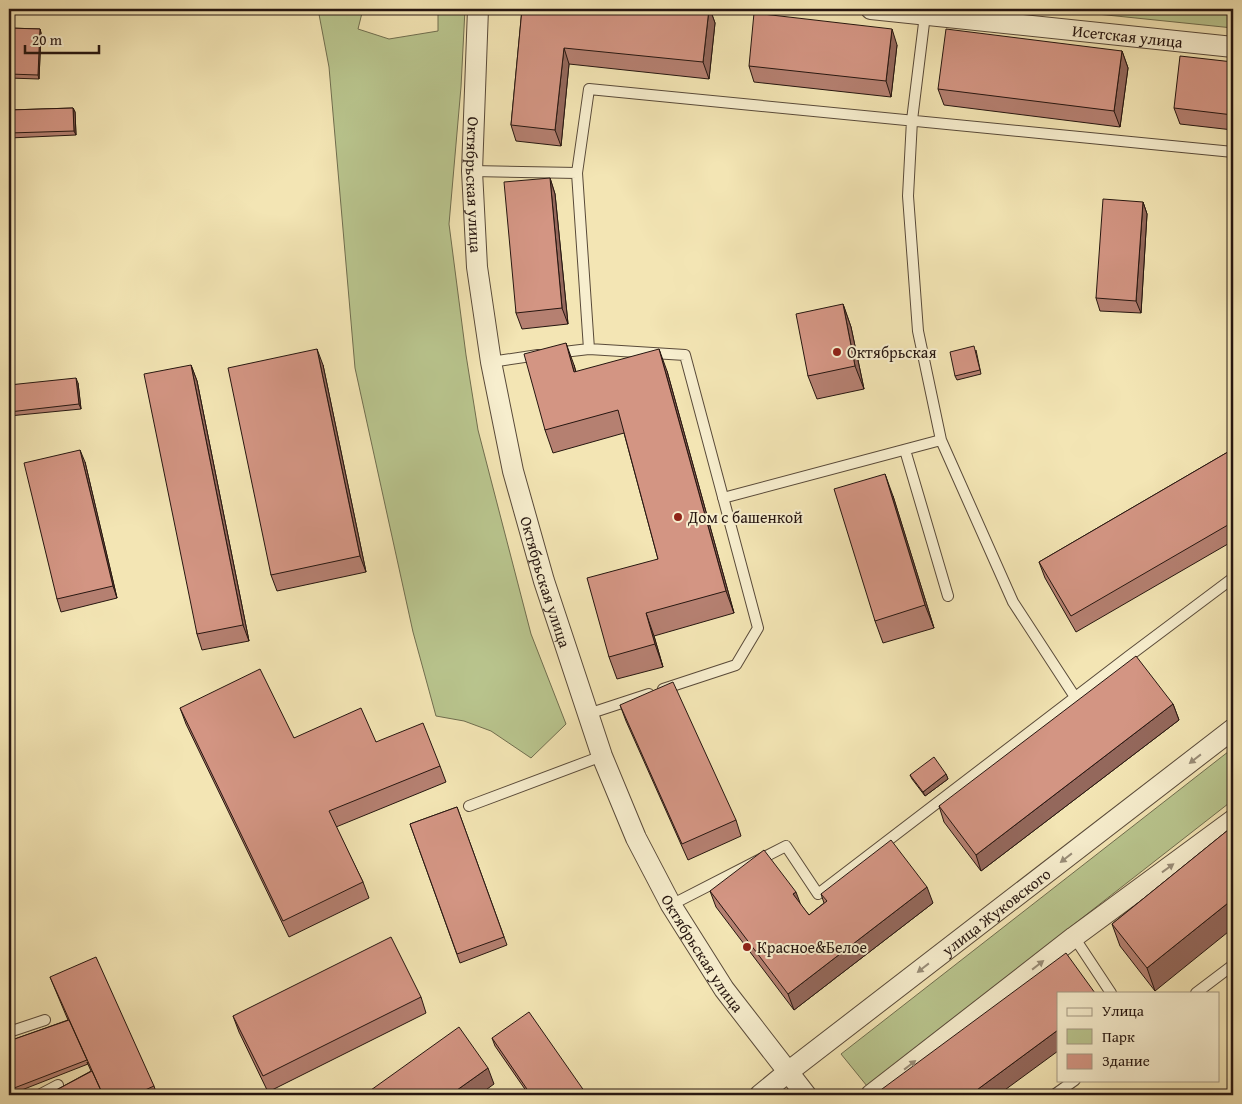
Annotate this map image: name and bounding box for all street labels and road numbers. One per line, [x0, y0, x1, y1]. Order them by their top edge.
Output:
street label: Исетская улица [1071, 18, 1184, 54]
street label: Октябрьская улица [460, 116, 488, 254]
street label: Октябрьская улица [514, 513, 577, 651]
street label: улица Жуковского [936, 862, 1056, 962]
street label: Октябрьская улица [655, 890, 750, 1017]

